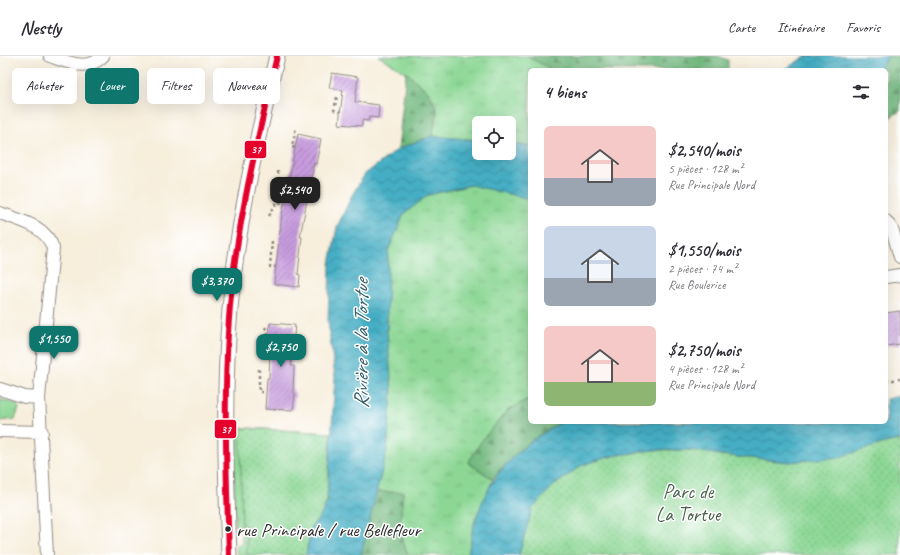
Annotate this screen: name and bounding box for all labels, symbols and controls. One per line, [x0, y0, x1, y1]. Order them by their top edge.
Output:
text: Nestly [20, 16, 61, 40]
text: Carte [728, 19, 755, 36]
text: Itinéraire [777, 19, 824, 36]
text: Favoris [846, 19, 880, 36]
chip: Acheter [12, 68, 77, 104]
chip: Louer [85, 68, 139, 104]
chip: Filtres [147, 68, 205, 104]
chip: Nouveau [213, 68, 280, 104]
icon: filters [850, 81, 872, 103]
text: 4 biens [544, 82, 586, 103]
map controls [472, 116, 516, 160]
button: locate [472, 116, 516, 160]
line badge: 37 [244, 140, 267, 159]
text: $2,540/mois [668, 140, 740, 161]
text: 37 [251, 142, 262, 156]
icon: home [576, 142, 624, 190]
text: 5 pièces · 128 m² [668, 161, 743, 177]
pin: $2,540 [262, 177, 328, 211]
text: Rue Principale Nord [668, 177, 755, 193]
text: $2,540 [279, 182, 311, 198]
text: $1,550/mois [668, 240, 740, 261]
icon: home [576, 242, 624, 290]
text: 2 pièces · 74 m² [668, 261, 737, 277]
pin: $3,370 [184, 268, 250, 302]
text: $3,370 [201, 273, 233, 289]
water label: Rivière à la Tortue [348, 276, 374, 409]
text: Rue Boulerice [668, 277, 726, 293]
pin: $1,550 [21, 326, 87, 360]
text: $1,550 [38, 331, 70, 347]
pin: $2,750 [248, 334, 314, 368]
text: $2,750 [265, 339, 297, 355]
text: $2,750/mois [668, 340, 740, 361]
icon: home [576, 342, 624, 390]
text: 4 pièces · 128 m² [668, 361, 743, 377]
text: Rue Principale Nord [668, 377, 755, 393]
line badge: 37 [214, 419, 237, 439]
text: 37 [221, 422, 232, 436]
park label: Parc de La Tortue [656, 479, 722, 527]
place label: rue Principale / rue Bellefleur [236, 518, 423, 542]
marker: rue Principale / rue Bellefleur [223, 524, 233, 534]

